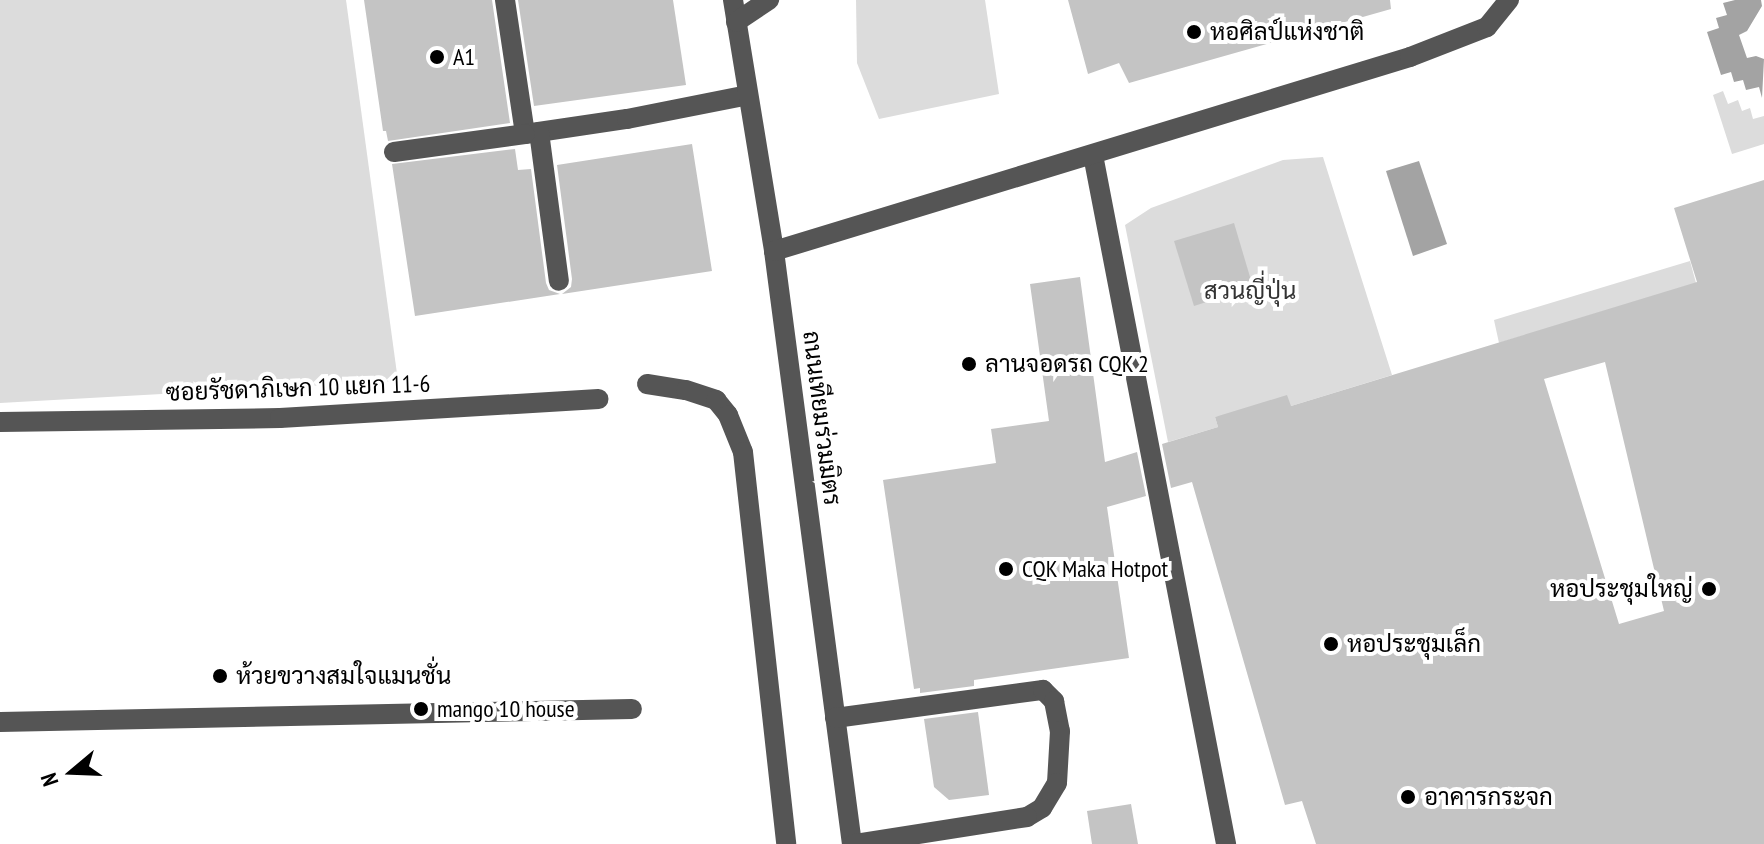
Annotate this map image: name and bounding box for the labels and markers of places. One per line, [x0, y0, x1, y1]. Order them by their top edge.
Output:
place label: หอศิลป์แห่งชาติ [1210, 18, 1364, 46]
marker: หอศิลป์แห่งชาติ [1185, 23, 1203, 41]
place label: A1 [453, 43, 475, 71]
marker: A1 [428, 48, 446, 66]
place label: ลานจอดรถ CQK 2 [985, 350, 1149, 378]
marker: ลานจอดรถ CQK 2 [960, 355, 978, 373]
place label: CQK Maka Hotpot [1022, 555, 1169, 583]
marker: CQK Maka Hotpot [997, 560, 1015, 578]
place label: หอประชุมใหญ่ [1550, 575, 1693, 603]
marker: หอประชุมใหญ่ [1700, 580, 1718, 598]
place label: หอประชุมเล็ก [1347, 630, 1481, 658]
marker: หอประชุมเล็ก [1322, 635, 1340, 653]
place label: ห้วยขวางสมใจแมนชั่น [236, 662, 451, 690]
marker: ห้วยขวางสมใจแมนชั่น [211, 667, 229, 685]
place label: mango 10 house [437, 695, 575, 723]
marker: mango 10 house [412, 700, 430, 718]
place label: อาคารกระจก [1424, 783, 1553, 811]
marker: อาคารกระจก [1399, 788, 1417, 806]

